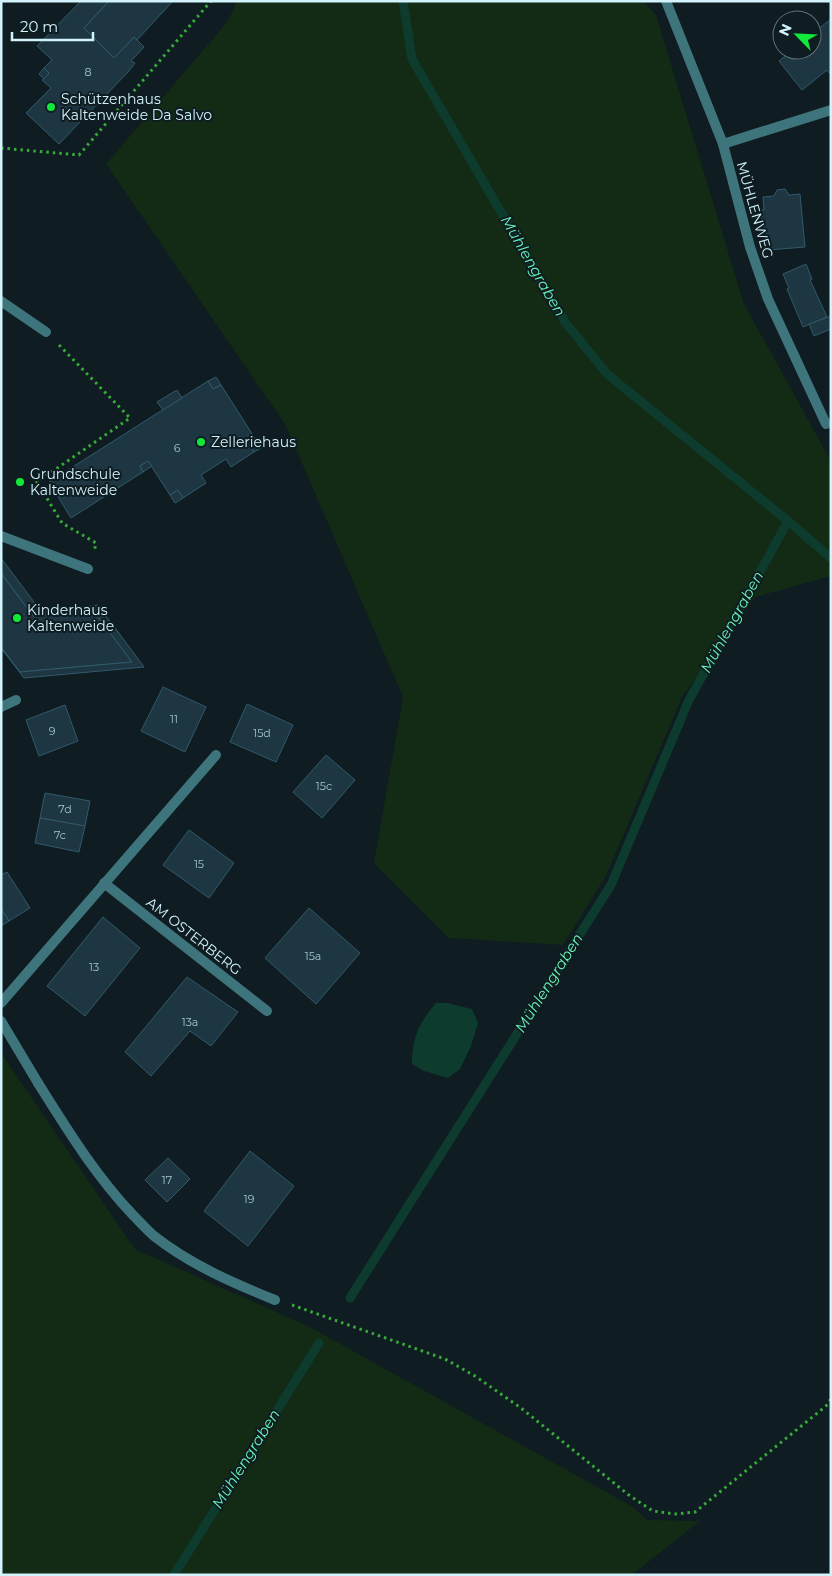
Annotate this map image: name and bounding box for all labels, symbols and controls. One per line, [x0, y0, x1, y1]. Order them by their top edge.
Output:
scale bar [12, 10, 94, 42]
north arrow [772, 10, 822, 60]
text: 20 m [20, 17, 58, 36]
text: N [775, 21, 796, 39]
house number: 8 [84, 65, 92, 79]
place label: Schützenhaus Kaltenweide Da Salvo [61, 90, 212, 124]
marker: Schützenhaus Kaltenweide Da Salvo [45, 101, 57, 113]
street label: MÜHLENWEG [733, 159, 777, 261]
water label: Mühlengraben [497, 212, 570, 320]
place label: Zelleriehaus [211, 433, 296, 451]
marker: Zelleriehaus [195, 436, 207, 448]
house number: 6 [174, 441, 181, 455]
place label: Grundschule Kaltenweide [30, 465, 121, 499]
marker: Grundschule Kaltenweide [14, 476, 26, 488]
water label: Mühlengraben [696, 568, 767, 676]
place label: Kinderhaus Kaltenweide [27, 601, 114, 635]
marker: Kinderhaus Kaltenweide [11, 612, 23, 624]
house number: 11 [170, 712, 178, 726]
house number: 9 [49, 724, 56, 738]
house number: 15d [253, 726, 271, 740]
house number: 15c [316, 779, 332, 793]
house number: 7d [58, 802, 72, 816]
house number: 7c [54, 828, 66, 842]
house number: 15 [194, 857, 204, 871]
street label: AM OSTERBERG [143, 893, 245, 979]
water label: Mühlengraben [510, 930, 587, 1036]
house number: 15a [305, 949, 321, 963]
house number: 13 [89, 960, 99, 974]
house number: 13a [182, 1015, 198, 1029]
house number: 17 [162, 1173, 172, 1187]
house number: 19 [244, 1192, 255, 1206]
water label: Mühlengraben [207, 1406, 284, 1512]

